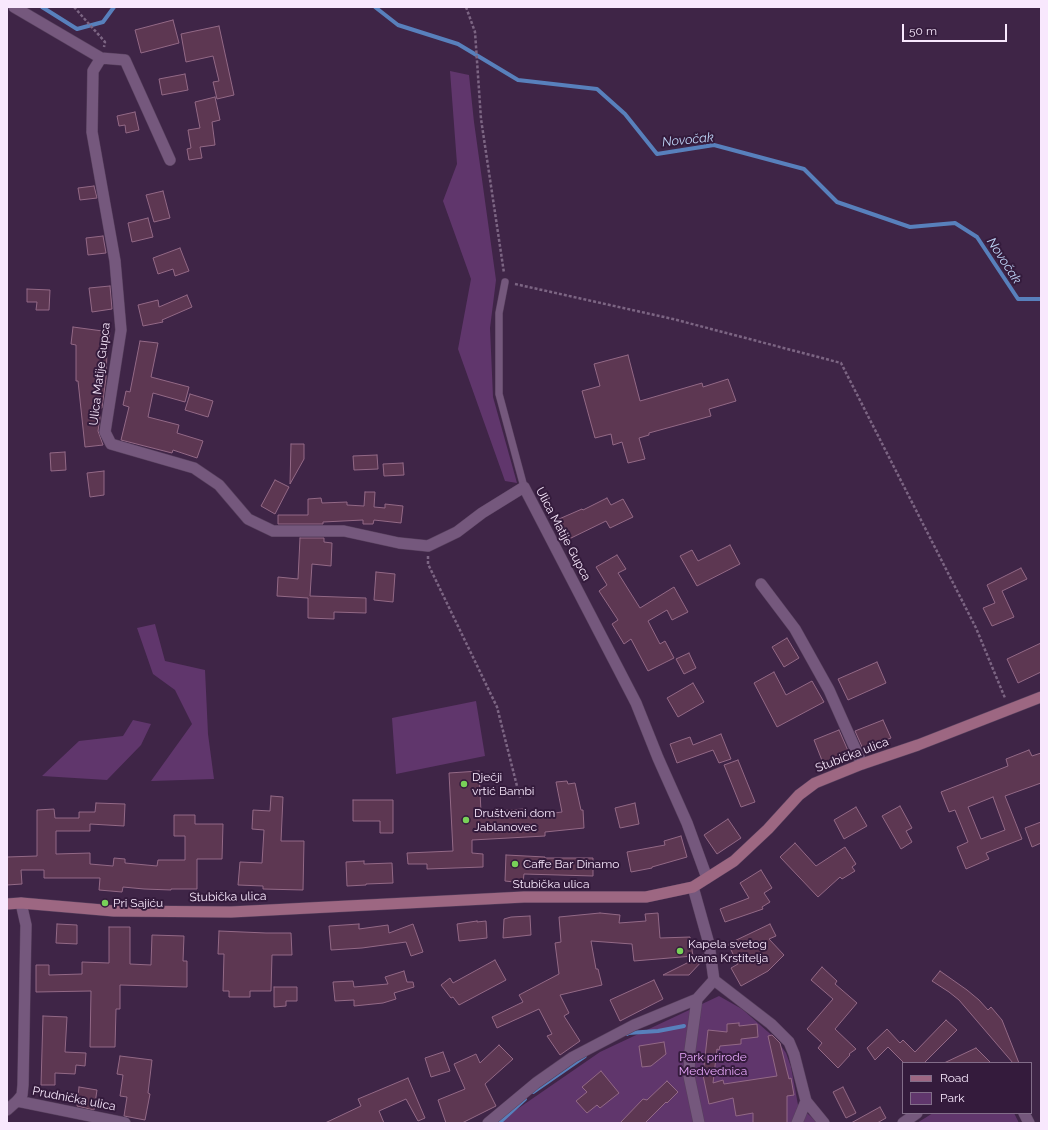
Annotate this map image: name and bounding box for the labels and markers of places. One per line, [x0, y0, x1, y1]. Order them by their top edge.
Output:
place label: Dječji vrtić Bambi [472, 770, 534, 798]
marker: Dječji vrtić Bambi [459, 779, 469, 789]
place label: Društveni dom Jablanovec [474, 806, 555, 834]
marker: Društveni dom Jablanovec [461, 815, 471, 825]
place label: Caffe Bar Dinamo [523, 857, 619, 871]
marker: Caffe Bar Dinamo [510, 859, 520, 869]
place label: Pri Sajiću [113, 896, 163, 910]
marker: Pri Sajiću [100, 898, 110, 908]
place label: Kapela svetog Ivana Krstitelja [688, 937, 768, 965]
marker: Kapela svetog Ivana Krstitelja [675, 946, 685, 956]

